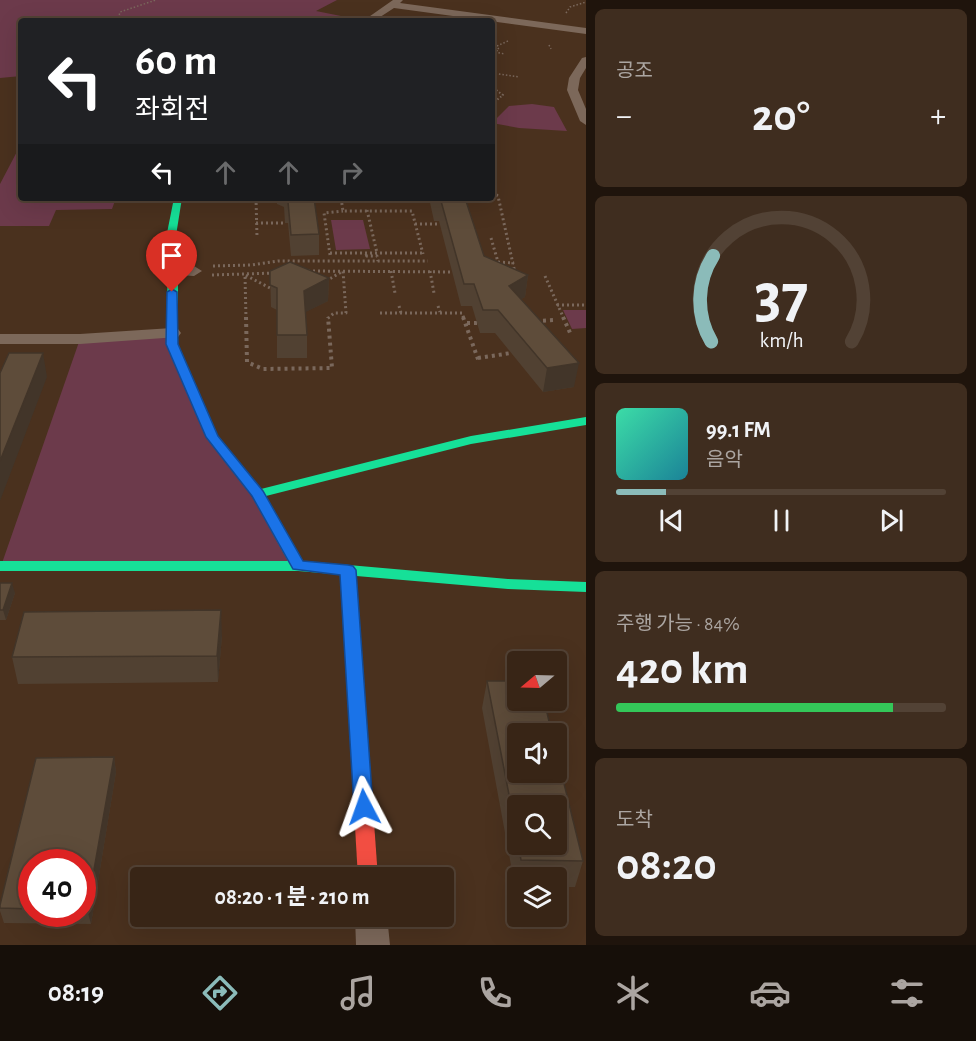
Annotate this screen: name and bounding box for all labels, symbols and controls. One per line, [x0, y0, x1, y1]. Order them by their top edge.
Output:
text: 60 m [135, 40, 217, 82]
icon: left [36, 42, 114, 120]
text: 공조 [616, 61, 653, 81]
text: 20° [752, 94, 810, 139]
text: 좌회전 [135, 96, 210, 123]
text: − [616, 100, 632, 133]
text: + [930, 100, 946, 133]
icon: left [146, 156, 179, 189]
icon: ahead [209, 156, 242, 189]
icon: ahead [272, 156, 305, 189]
icon: right [335, 156, 368, 189]
pin [146, 230, 197, 292]
icon: arrive [155, 239, 188, 272]
text: 37 [754, 266, 808, 328]
text: km/h [759, 331, 803, 352]
text: 99.1 FM [706, 419, 771, 441]
text: 음악 [706, 450, 743, 470]
icon: previous [655, 504, 688, 537]
icon: pause [765, 504, 798, 537]
icon: next [875, 504, 908, 537]
text: 주행 가능 · 84% [616, 614, 740, 634]
text: 420 km [616, 647, 749, 692]
north arrow [507, 651, 567, 711]
map controls [507, 651, 567, 927]
button: sound [507, 723, 567, 783]
position arrow [332, 775, 396, 839]
button: search [507, 795, 567, 855]
text: 도착 [616, 810, 653, 830]
text: 08:20 [616, 843, 717, 888]
speed limit sign: 40 [18, 849, 96, 927]
button: layers [507, 867, 567, 927]
text: 08:20 · 1 분 · 210 m [215, 886, 369, 908]
icon: directions [199, 972, 241, 1014]
icon: music [337, 972, 379, 1014]
icon: phone [474, 972, 516, 1014]
icon: climate [612, 972, 654, 1014]
icon: car [749, 972, 791, 1014]
icon: filters [886, 972, 928, 1014]
text: 08:19 [48, 979, 104, 1006]

